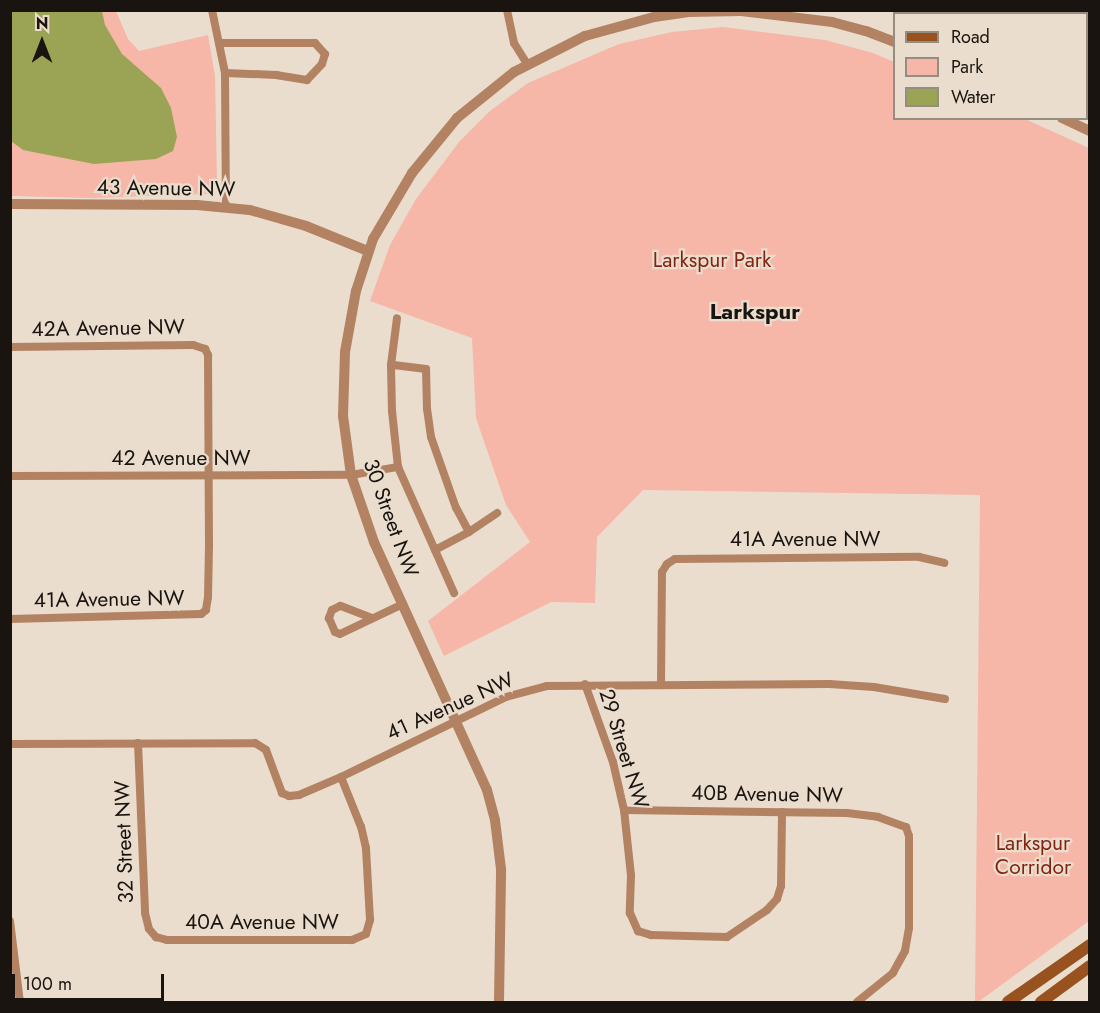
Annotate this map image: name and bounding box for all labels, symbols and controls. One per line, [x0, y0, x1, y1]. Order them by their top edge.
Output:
north arrow [12, 12, 72, 72]
text: N [36, 12, 48, 35]
legend [893, 12, 1088, 120]
text: Road [951, 24, 990, 50]
text: Park [951, 54, 983, 80]
text: Water [951, 84, 995, 110]
street label: 43 Avenue NW [96, 174, 236, 202]
park label: Larkspur Park [653, 247, 771, 273]
district label: Larkspur [710, 299, 800, 325]
street label: 42A Avenue NW [31, 314, 185, 342]
street label: 42 Avenue NW [111, 445, 251, 471]
street label: 30 Street NW [358, 456, 424, 580]
street label: 41A Avenue NW [730, 526, 880, 552]
street label: 41A Avenue NW [33, 585, 185, 613]
street label: 41 Avenue NW [382, 667, 518, 745]
street label: 29 Street NW [594, 686, 654, 812]
street label: 32 Street NW [109, 780, 139, 904]
street label: 40B Avenue NW [691, 780, 843, 808]
park label: Larkspur Corridor [995, 830, 1071, 880]
street label: 40A Avenue NW [185, 909, 339, 935]
scale bar [15, 962, 166, 1000]
text: 100 m [23, 971, 72, 997]

